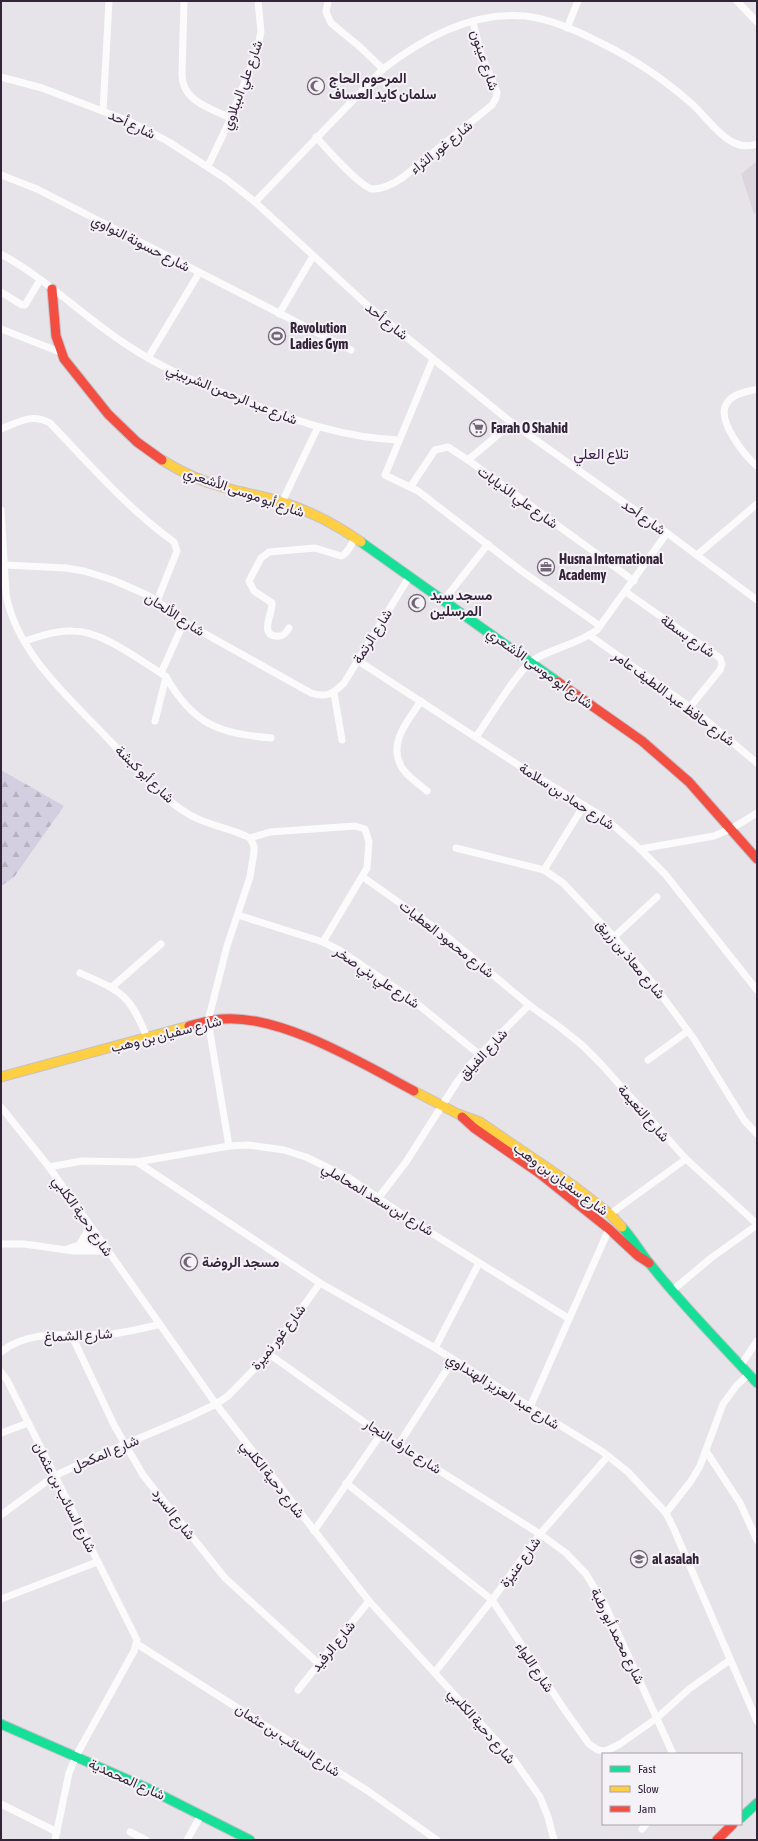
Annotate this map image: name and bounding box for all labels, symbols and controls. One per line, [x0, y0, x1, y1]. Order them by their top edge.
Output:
street label: شارع عينون [465, 28, 502, 93]
street label: شارع علي الببلاوي [218, 38, 269, 133]
place label: المرحوم الحاج سلمان كايد العساف [329, 70, 436, 103]
mosque icon: المرحوم الحاج سلمان كايد العساف [306, 76, 326, 96]
street label: شارع أحد [105, 106, 158, 145]
street label: شارع غور الثراء [406, 117, 477, 179]
street label: شارع حسونة النواوي [87, 211, 193, 278]
street label: شارع أحد [361, 299, 412, 345]
place label: Revolution Ladies Gym [290, 320, 348, 352]
sports icon: Revolution Ladies Gym [267, 326, 287, 346]
street label: شارع عبد الرحمن الشربيني [163, 360, 300, 431]
supermarket icon: Farah O Shahid [468, 418, 488, 438]
place label: Farah O Shahid [491, 420, 568, 436]
district label: تلاع العلي [573, 445, 629, 467]
street label: شارع علي الذيابات [472, 462, 561, 535]
street label: شارع أبو موسى الأشعري [180, 464, 307, 524]
street label: شارع أحد [617, 496, 669, 540]
place label: Husna International Academy [558, 551, 663, 583]
office icon: Husna International Academy [536, 557, 556, 577]
place label: مسجد سيد المرسلين [430, 587, 493, 620]
street label: شارع الألحان [140, 589, 208, 642]
mosque icon: مسجد سيد المرسلين [407, 593, 427, 613]
street label: شارع الرتمة [349, 606, 398, 668]
street label: شارع بسطة [656, 611, 718, 663]
street label: شارع أبو موسى الأشعري [482, 624, 596, 715]
street label: شارع حافظ عبد اللطيف عامر [607, 646, 738, 752]
street label: شارع أبو كبشة [110, 742, 178, 808]
street label: شارع حماد بن سلامة [515, 759, 618, 835]
street label: شارع محمود العطيات [395, 897, 498, 983]
street label: شارع معاذ بن زريق [591, 916, 669, 1004]
street label: شارع علي بني صخر [328, 942, 423, 1015]
street label: شارع سفيان بن وهب [109, 1013, 224, 1058]
street label: شارع الفيلق [456, 1025, 513, 1085]
street label: شارع النعيمة [613, 1081, 673, 1147]
street label: شارع سفيان بن وهب [509, 1139, 612, 1221]
street label: شارع ابن سعد المحاملي [317, 1159, 437, 1242]
street label: شارع دحية الكلبي [46, 1173, 117, 1262]
mosque icon: مسجد الروضة [179, 1252, 199, 1272]
place label: مسجد الروضة [202, 1254, 280, 1271]
street label: شارع غور نميرة [247, 1301, 311, 1375]
street label: شارع الشماغ [43, 1325, 113, 1348]
street label: شارع عبد العزيز الهنداوي [441, 1350, 562, 1436]
street label: شارع عارف النجار [359, 1415, 445, 1479]
street label: شارع المكحل [69, 1432, 142, 1477]
street label: شارع دحية الكلبي [234, 1437, 308, 1524]
street label: شارع السائب بن عثمان [28, 1439, 100, 1556]
street label: شارع السرد [147, 1485, 199, 1544]
street label: شارع عنيزة [496, 1534, 546, 1592]
school or university icon: al asalah [629, 1549, 649, 1569]
place label: al asalah [652, 1551, 699, 1567]
street label: شارع محمد أبو رطبة [585, 1585, 648, 1688]
street label: شارع الرفيد [308, 1617, 361, 1677]
street label: شارع اللواء [510, 1639, 558, 1697]
street label: شارع دحية الكلبي [442, 1685, 519, 1770]
street label: شارع السائب بن عثمان [231, 1700, 343, 1782]
legend [602, 1753, 742, 1825]
street label: شارع المحمدية [85, 1755, 168, 1806]
text: Fast [638, 1762, 656, 1776]
text: Slow [638, 1782, 659, 1796]
text: Jam [638, 1802, 656, 1816]

